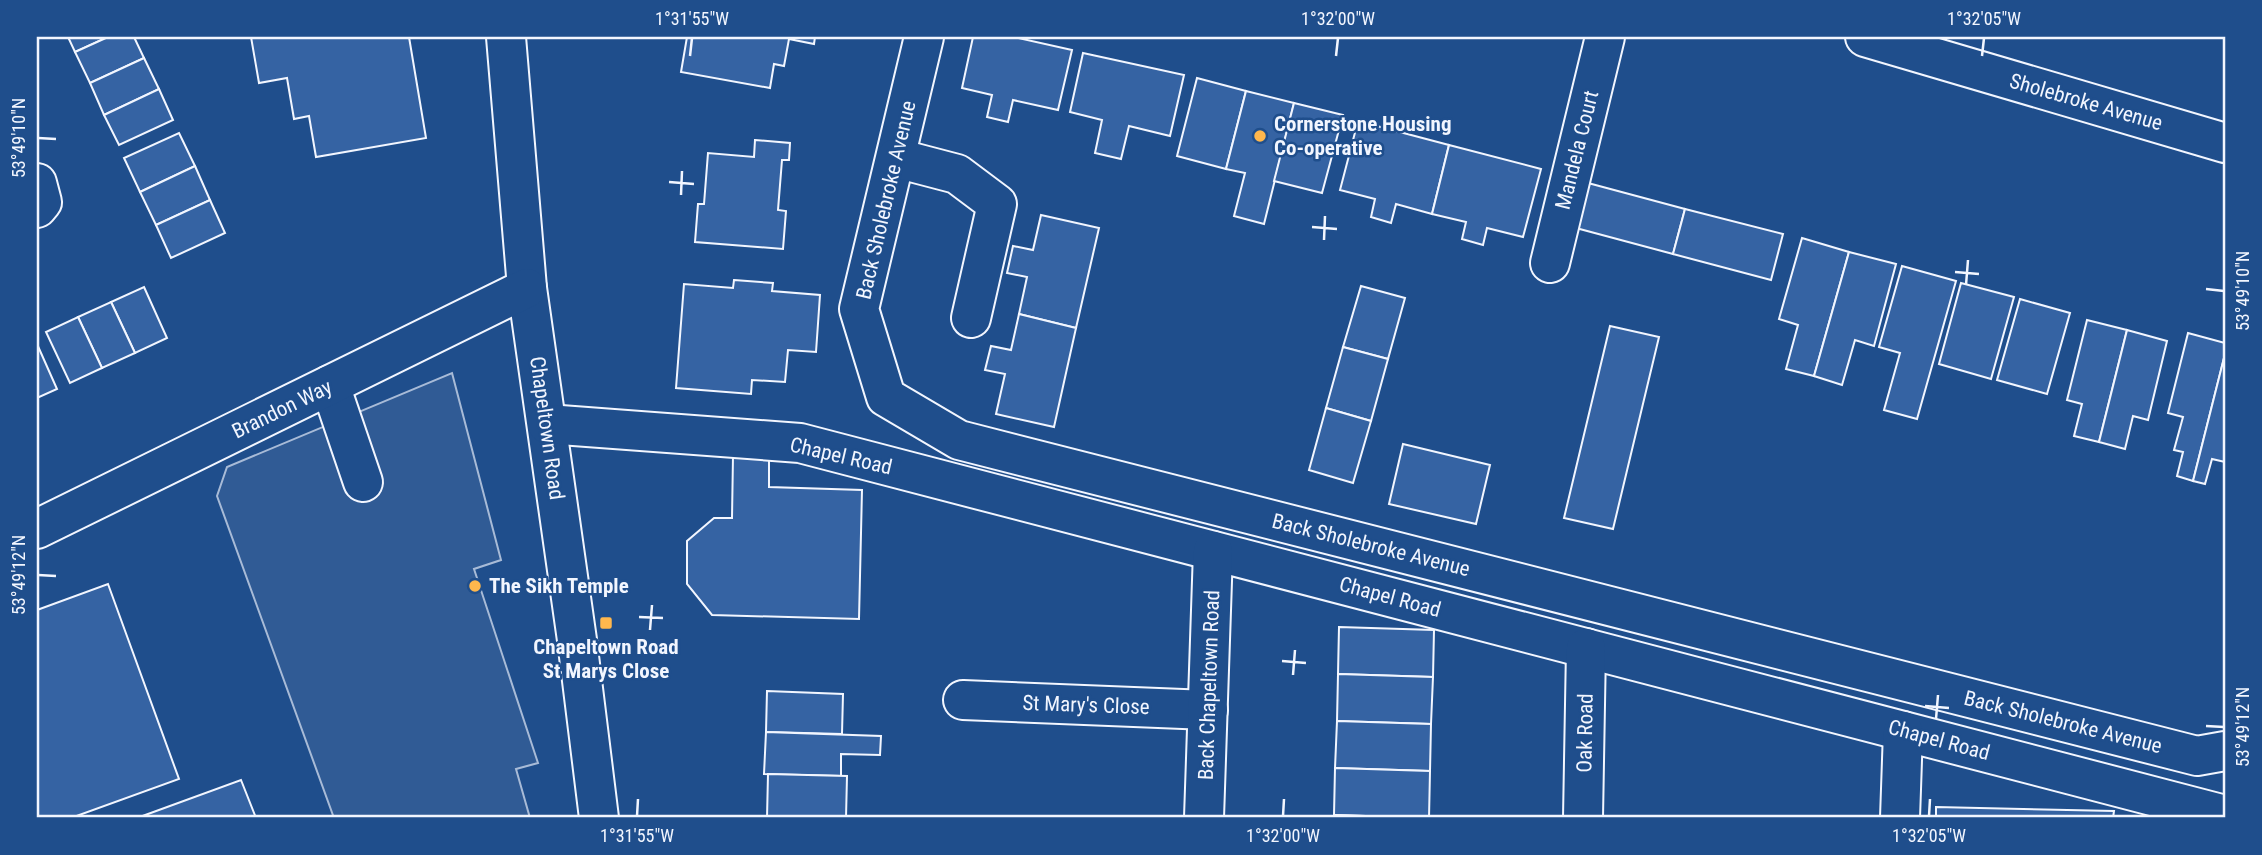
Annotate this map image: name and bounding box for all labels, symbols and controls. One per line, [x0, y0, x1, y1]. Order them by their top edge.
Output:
text: 1°31'55"W [655, 8, 729, 29]
text: 1°32'00"W [1301, 8, 1375, 29]
text: 1°32'05"W [1947, 8, 2021, 29]
street label: Sholebroke Avenue [2007, 69, 2165, 135]
street label: Mandela Court [1551, 88, 1603, 212]
text: 53°49'10"N [8, 98, 29, 178]
street label: Back Sholebroke Avenue [851, 98, 921, 302]
place label: Cornerstone Housing Co-operative [1274, 112, 1451, 160]
marker: Cornerstone Housing Co-operative [1252, 128, 1268, 144]
text: 53°49'10"N [2232, 251, 2253, 331]
street label: Chapeltown Road [525, 355, 569, 501]
street label: Brandon Way [228, 374, 336, 443]
street label: Chapel Road [788, 433, 894, 479]
street label: Back Sholebroke Avenue [1270, 509, 1473, 581]
text: 53°49'12"N [8, 535, 29, 615]
street label: Chapel Road [1337, 572, 1443, 622]
place label: The Sikh Temple [489, 574, 629, 598]
marker: The Sikh Temple [467, 578, 483, 594]
street label: Back Chapeltown Road [1194, 590, 1224, 780]
marker: Chapeltown Road St Marys Close [598, 615, 614, 631]
place label: Chapeltown Road St Marys Close [533, 635, 679, 683]
street label: Back Sholebroke Avenue [1962, 686, 2165, 758]
text: 53°49'12"N [2232, 687, 2253, 767]
street label: St Mary's Close [1022, 691, 1150, 719]
street label: Oak Road [1572, 693, 1598, 773]
street label: Chapel Road [1886, 715, 1992, 765]
text: 1°31'55"W [600, 825, 674, 846]
text: 1°32'00"W [1246, 825, 1320, 846]
text: 1°32'05"W [1892, 825, 1966, 846]

